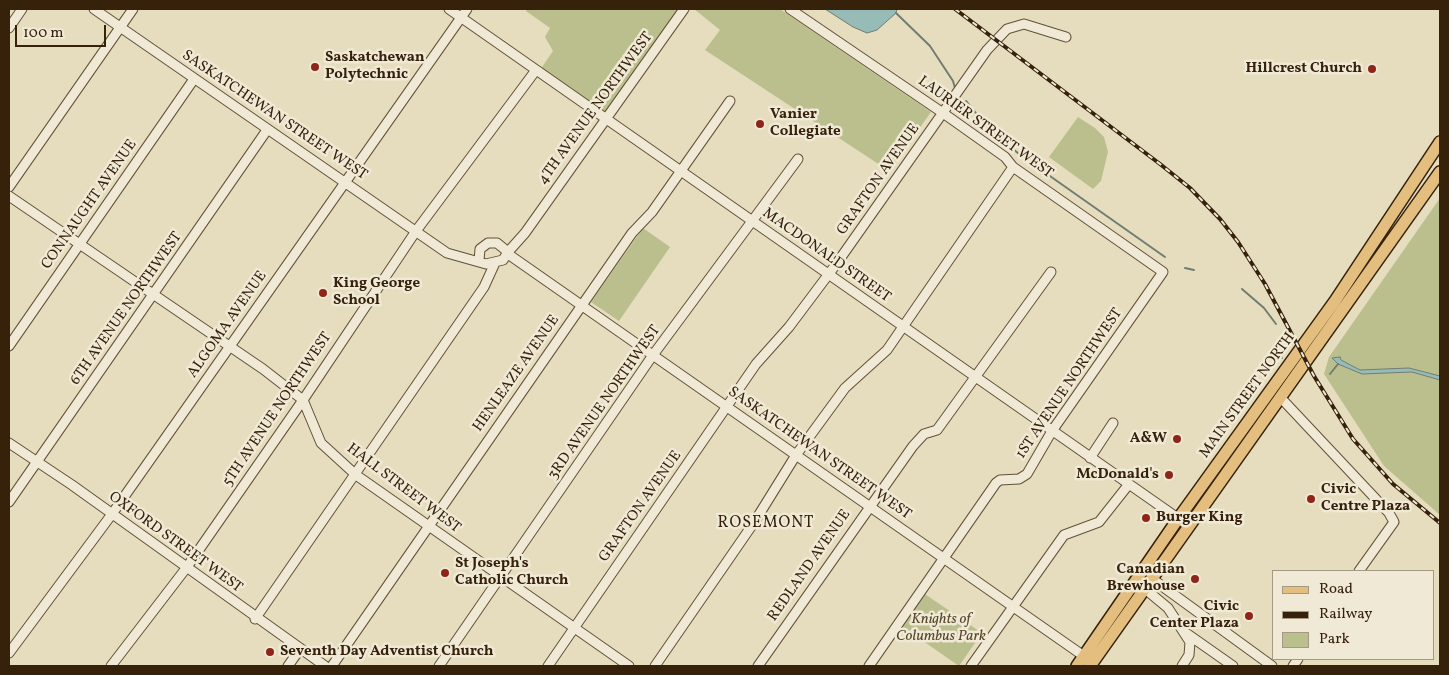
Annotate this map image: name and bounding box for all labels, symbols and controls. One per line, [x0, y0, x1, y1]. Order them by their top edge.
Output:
scale bar [18, 15, 109, 47]
text: 100 m [23, 23, 63, 44]
street label: 4TH AVENUE NORTHWEST [535, 29, 657, 189]
street label: SASKATCHEWAN STREET WEST [178, 47, 370, 185]
place label: Saskatchewan Polytechnic [325, 49, 425, 84]
place label: Hillcrest Church [1246, 60, 1362, 78]
marker: Saskatchewan Polytechnic [309, 61, 321, 73]
marker: Hillcrest Church [1366, 63, 1378, 75]
street label: LAURIER STREET WEST [914, 73, 1056, 183]
place label: Vanier Collegiate [770, 106, 841, 141]
marker: Vanier Collegiate [754, 118, 766, 130]
street label: GRAFTON AVENUE [834, 121, 924, 239]
street label: CONNAUGHT AVENUE [38, 137, 142, 273]
street label: MACDONALD STREET [758, 205, 894, 307]
street label: 6TH AVENUE NORTHWEST [67, 229, 187, 389]
street label: ALGOMA AVENUE [184, 268, 272, 382]
place label: King George School [333, 275, 420, 310]
marker: King George School [317, 287, 329, 299]
street label: 1ST AVENUE NORTHWEST [1013, 305, 1127, 463]
street label: HENLEAZE AVENUE [470, 312, 564, 436]
street label: 3RD AVENUE NORTHWEST [545, 322, 665, 484]
street label: 5TH AVENUE NORTHWEST [220, 329, 336, 491]
street label: MAIN STREET NORTH [1196, 330, 1300, 462]
street label: SASKATCHEWAN STREET WEST [724, 384, 914, 524]
place label: A&W [1130, 430, 1167, 448]
marker: A&W [1171, 433, 1183, 445]
street label: HALL STREET WEST [342, 440, 464, 538]
street label: GRAFTON AVENUE [596, 448, 686, 566]
place label: McDonald's [1076, 466, 1159, 484]
marker: McDonald's [1163, 469, 1175, 481]
place label: Civic Centre Plaza [1321, 481, 1410, 516]
street label: OXFORD STREET WEST [105, 488, 245, 598]
marker: Civic Centre Plaza [1305, 493, 1317, 505]
street label: REDLAND AVENUE [765, 507, 855, 625]
place label: Burger King [1156, 509, 1243, 527]
marker: Burger King [1140, 512, 1152, 524]
district label: ROSEMONT [717, 514, 815, 534]
place label: St Joseph's Catholic Church [455, 555, 569, 590]
place label: Canadian Brewhouse [1107, 561, 1185, 596]
marker: St Joseph's Catholic Church [439, 567, 451, 579]
legend [1272, 570, 1434, 660]
marker: Canadian Brewhouse [1189, 573, 1201, 585]
text: Road [1319, 579, 1353, 600]
place label: Civic Center Plaza [1150, 598, 1239, 633]
text: Railway [1319, 604, 1372, 625]
marker: Civic Center Plaza [1243, 610, 1255, 622]
park label: Knights of Columbus Park [896, 611, 986, 646]
text: Park [1319, 629, 1350, 650]
place label: Seventh Day Adventist Church [280, 643, 493, 661]
marker: Seventh Day Adventist Church [264, 646, 276, 658]

